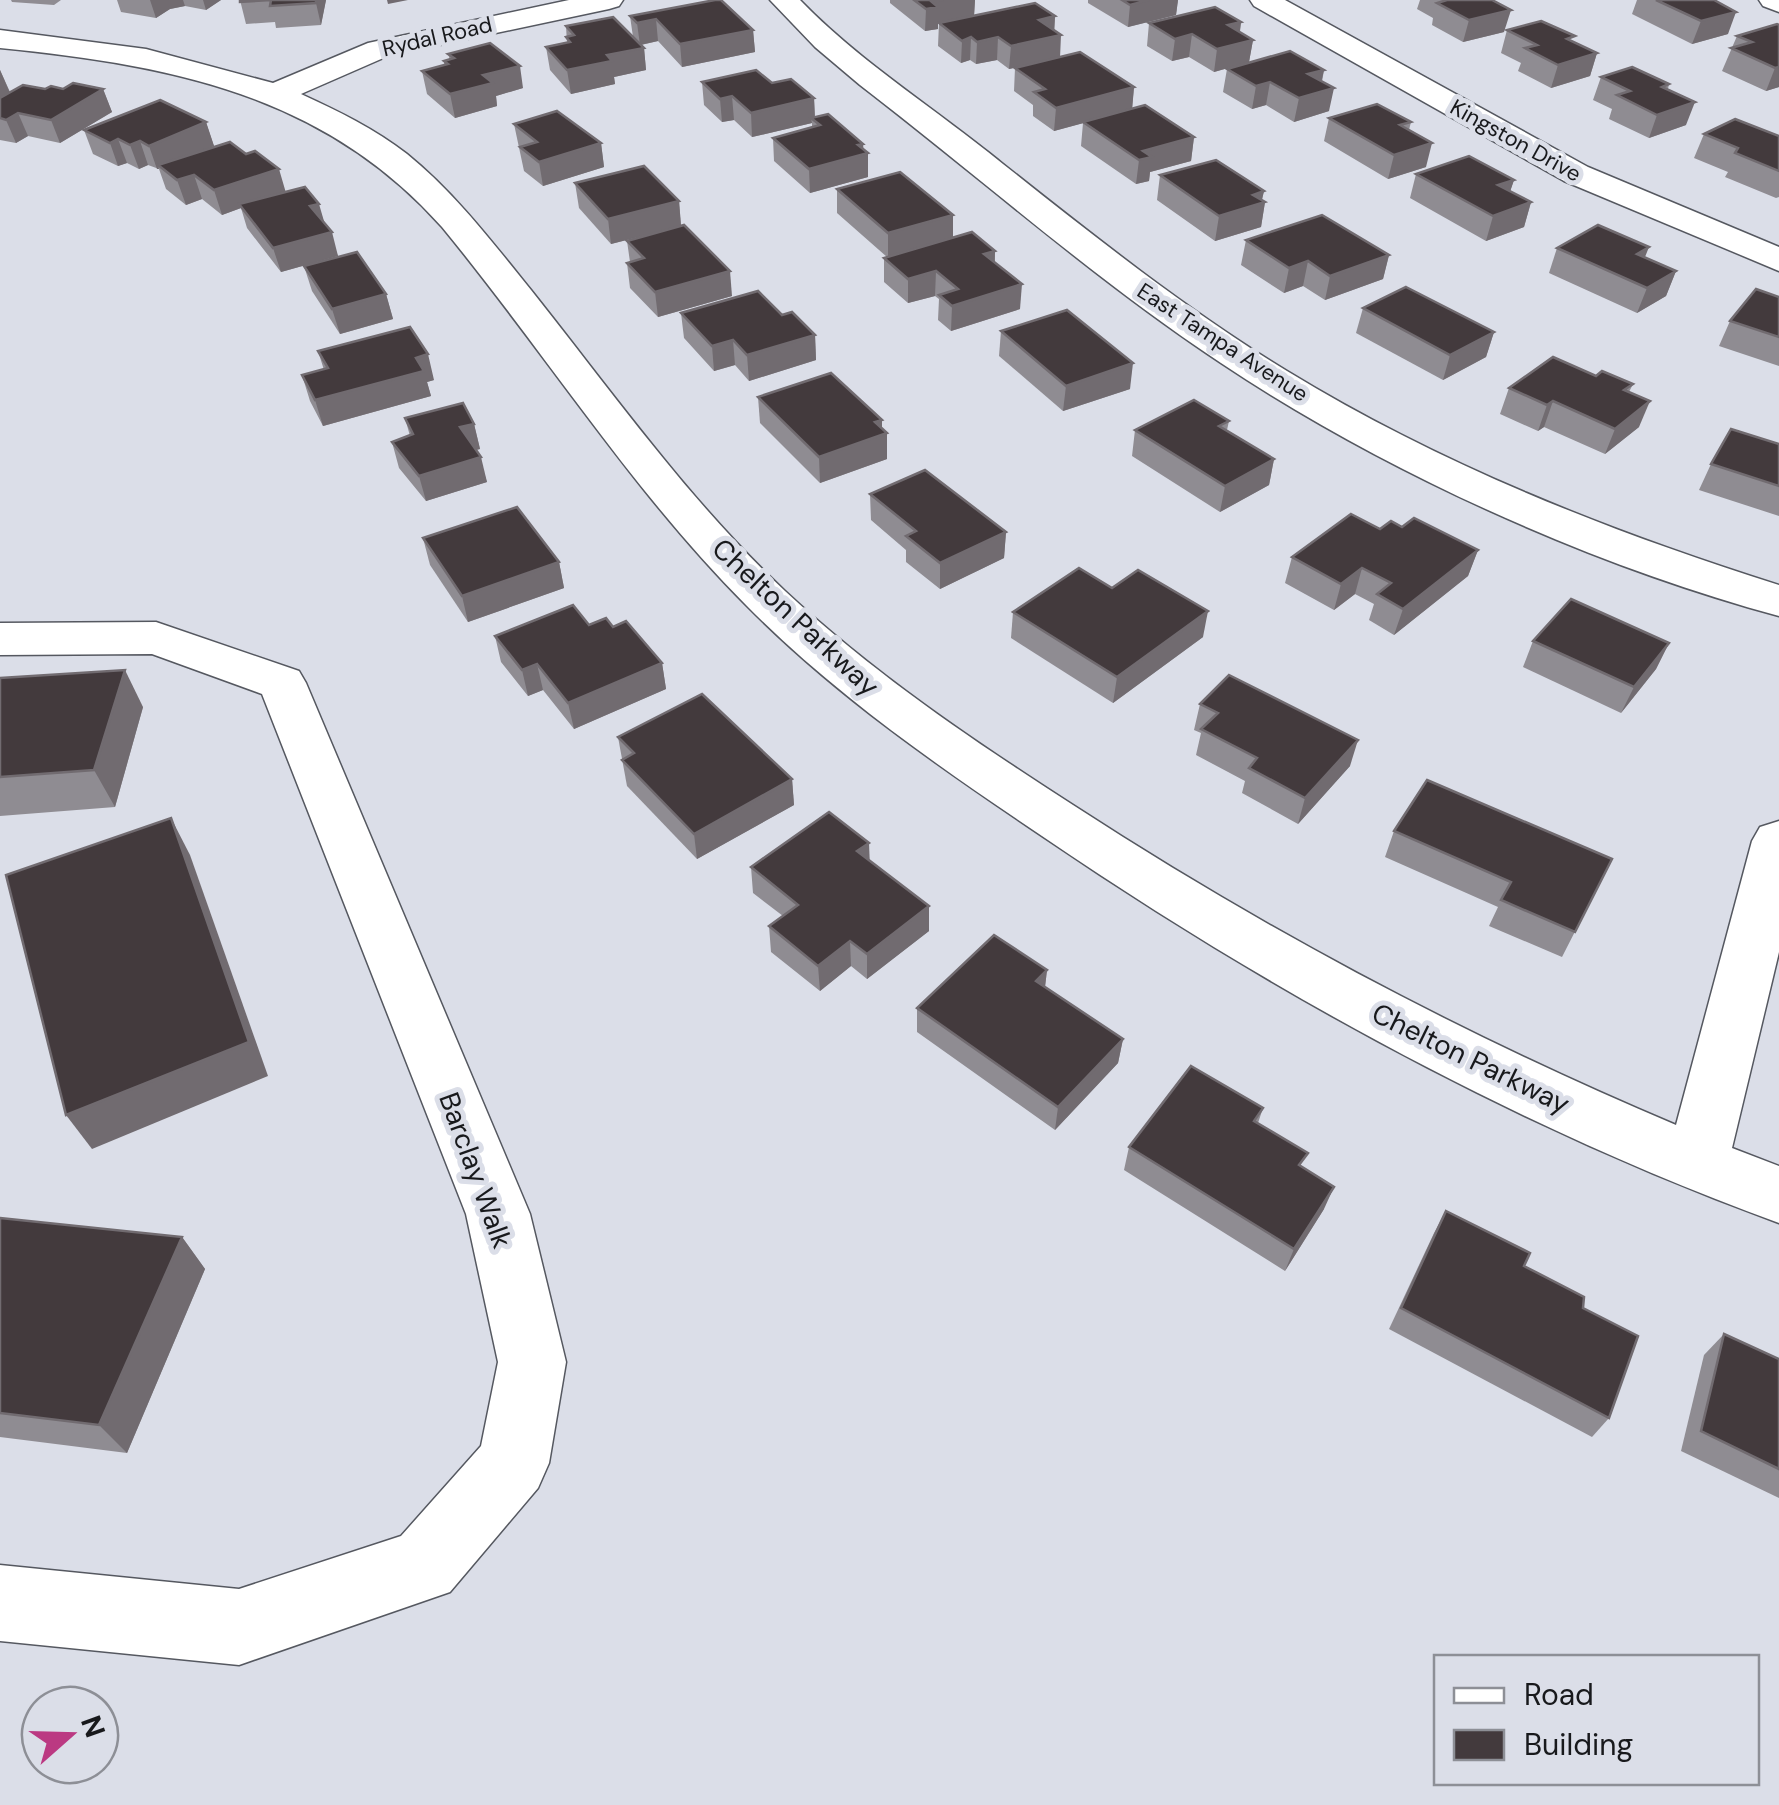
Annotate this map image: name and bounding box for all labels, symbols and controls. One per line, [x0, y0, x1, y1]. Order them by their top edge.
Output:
street label: Rydal Road [379, 10, 495, 63]
street label: Kingston Drive [1445, 92, 1586, 188]
street label: East Tampa Avenue [1132, 276, 1314, 409]
street label: Chelton Parkway [704, 530, 887, 704]
street label: Chelton Parkway [1366, 995, 1576, 1122]
street label: Barclay Walk [430, 1087, 521, 1253]
legend [1434, 1655, 1759, 1785]
text: Road [1524, 1675, 1594, 1714]
north arrow [20, 1685, 120, 1785]
text: N [72, 1711, 114, 1743]
text: Building [1524, 1725, 1633, 1764]

